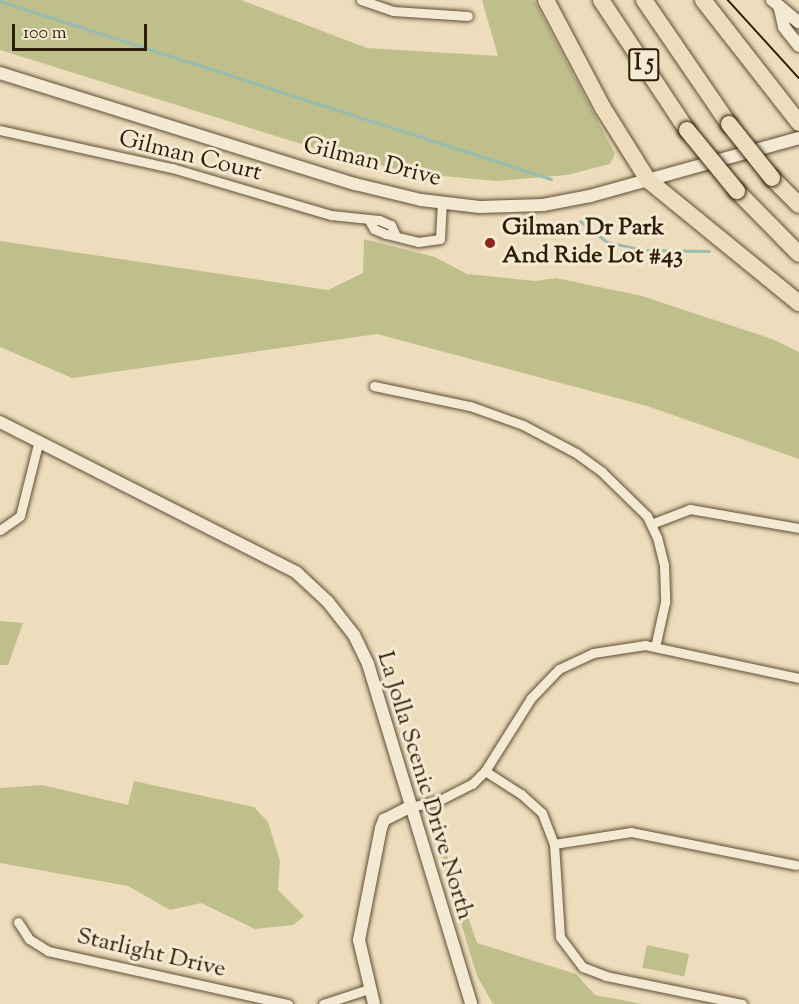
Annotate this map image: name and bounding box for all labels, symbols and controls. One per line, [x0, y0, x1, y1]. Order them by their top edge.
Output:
scale bar [15, 12, 150, 50]
text: 100 m [23, 21, 67, 47]
road number: I 5 [628, 46, 660, 84]
street label: Gilman Court [116, 125, 264, 189]
street label: Gilman Drive [300, 132, 444, 194]
place label: Gilman Dr Park And Ride Lot #43 [502, 215, 683, 271]
marker: Gilman Dr Park And Ride Lot #43 [483, 236, 497, 250]
street label: La Jolla Scenic Drive North [369, 648, 479, 924]
street label: Starlight Drive [74, 923, 228, 985]

